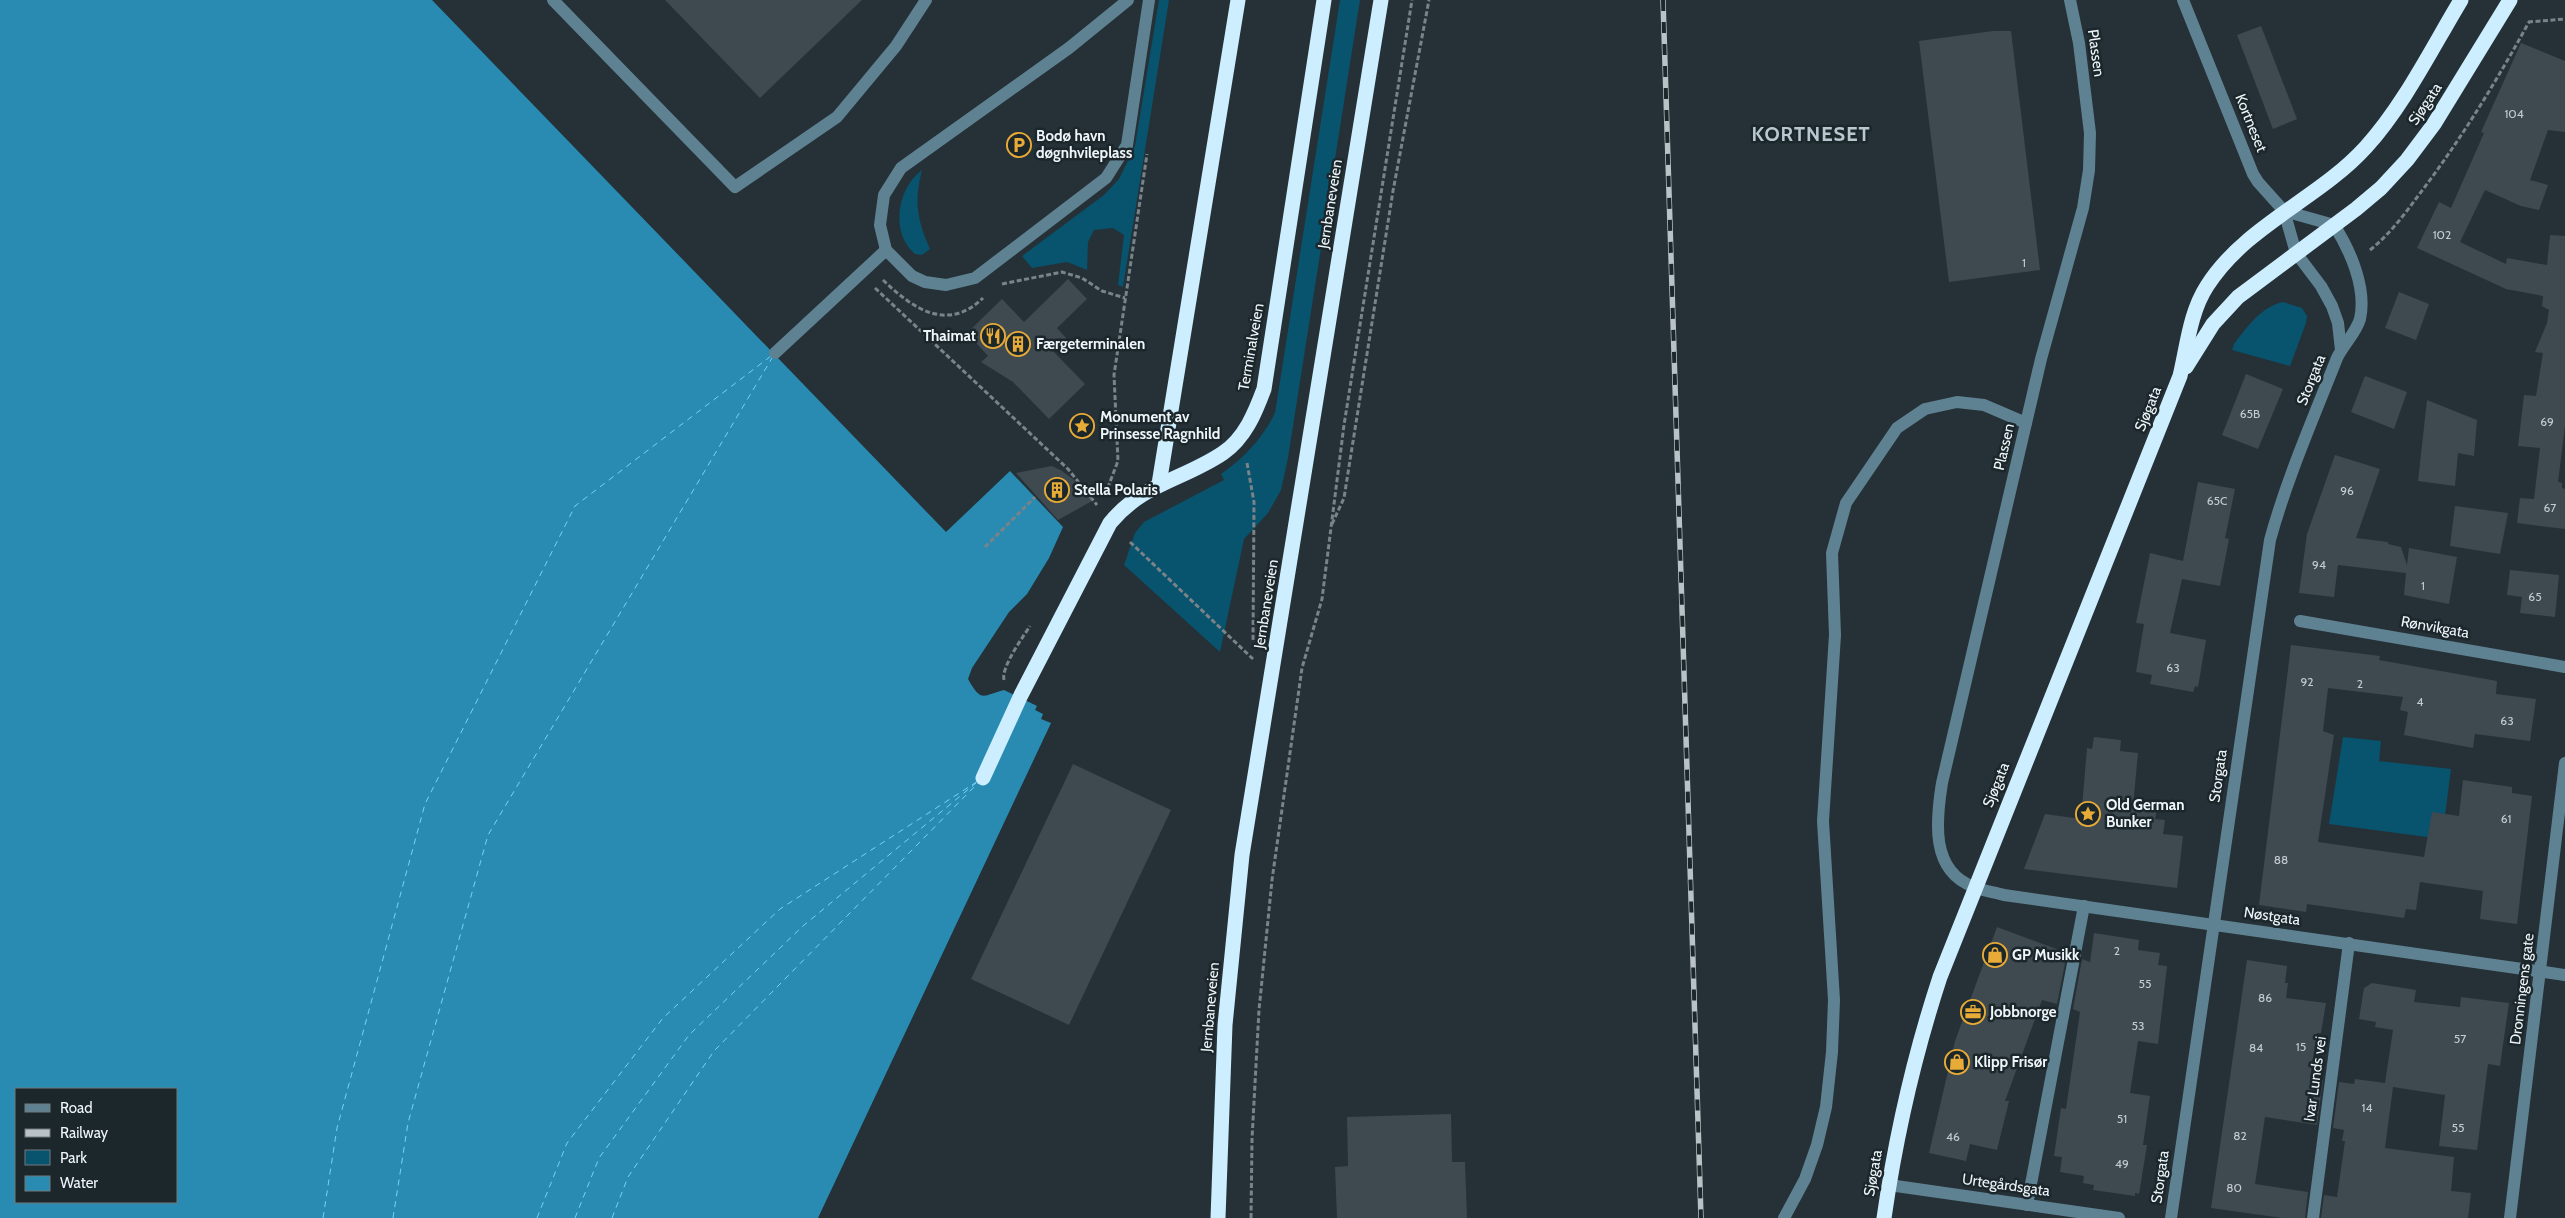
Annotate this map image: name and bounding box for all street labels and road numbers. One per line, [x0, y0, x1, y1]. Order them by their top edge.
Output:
street label: Plassen [2084, 28, 2108, 78]
street label: Sjøgata [2404, 79, 2446, 128]
street label: Kortneset [2231, 91, 2271, 155]
street label: Jernbaneveien [1314, 158, 1346, 251]
street label: Terminalveien [1234, 302, 1268, 392]
street label: Storgata [2293, 351, 2330, 408]
street label: Sjøgata [2131, 383, 2165, 434]
street label: Plassen [1990, 422, 2018, 472]
street label: Jernbaneveien [1250, 558, 1282, 651]
street label: Rønvikgata [2399, 612, 2471, 642]
street label: Storgata [2205, 748, 2231, 804]
street label: Sjøgata [1979, 759, 2013, 810]
street label: Nøstgata [2243, 903, 2302, 929]
street label: Dronningens gate [2506, 932, 2538, 1046]
street label: Jernbaneveien [1197, 961, 1223, 1054]
street label: Ivar Lunds vei [2300, 1035, 2330, 1123]
street label: Sjøgata [1860, 1148, 1886, 1198]
street label: Storgata [2147, 1149, 2173, 1205]
street label: Urtegårdsgata [1961, 1170, 2052, 1200]

